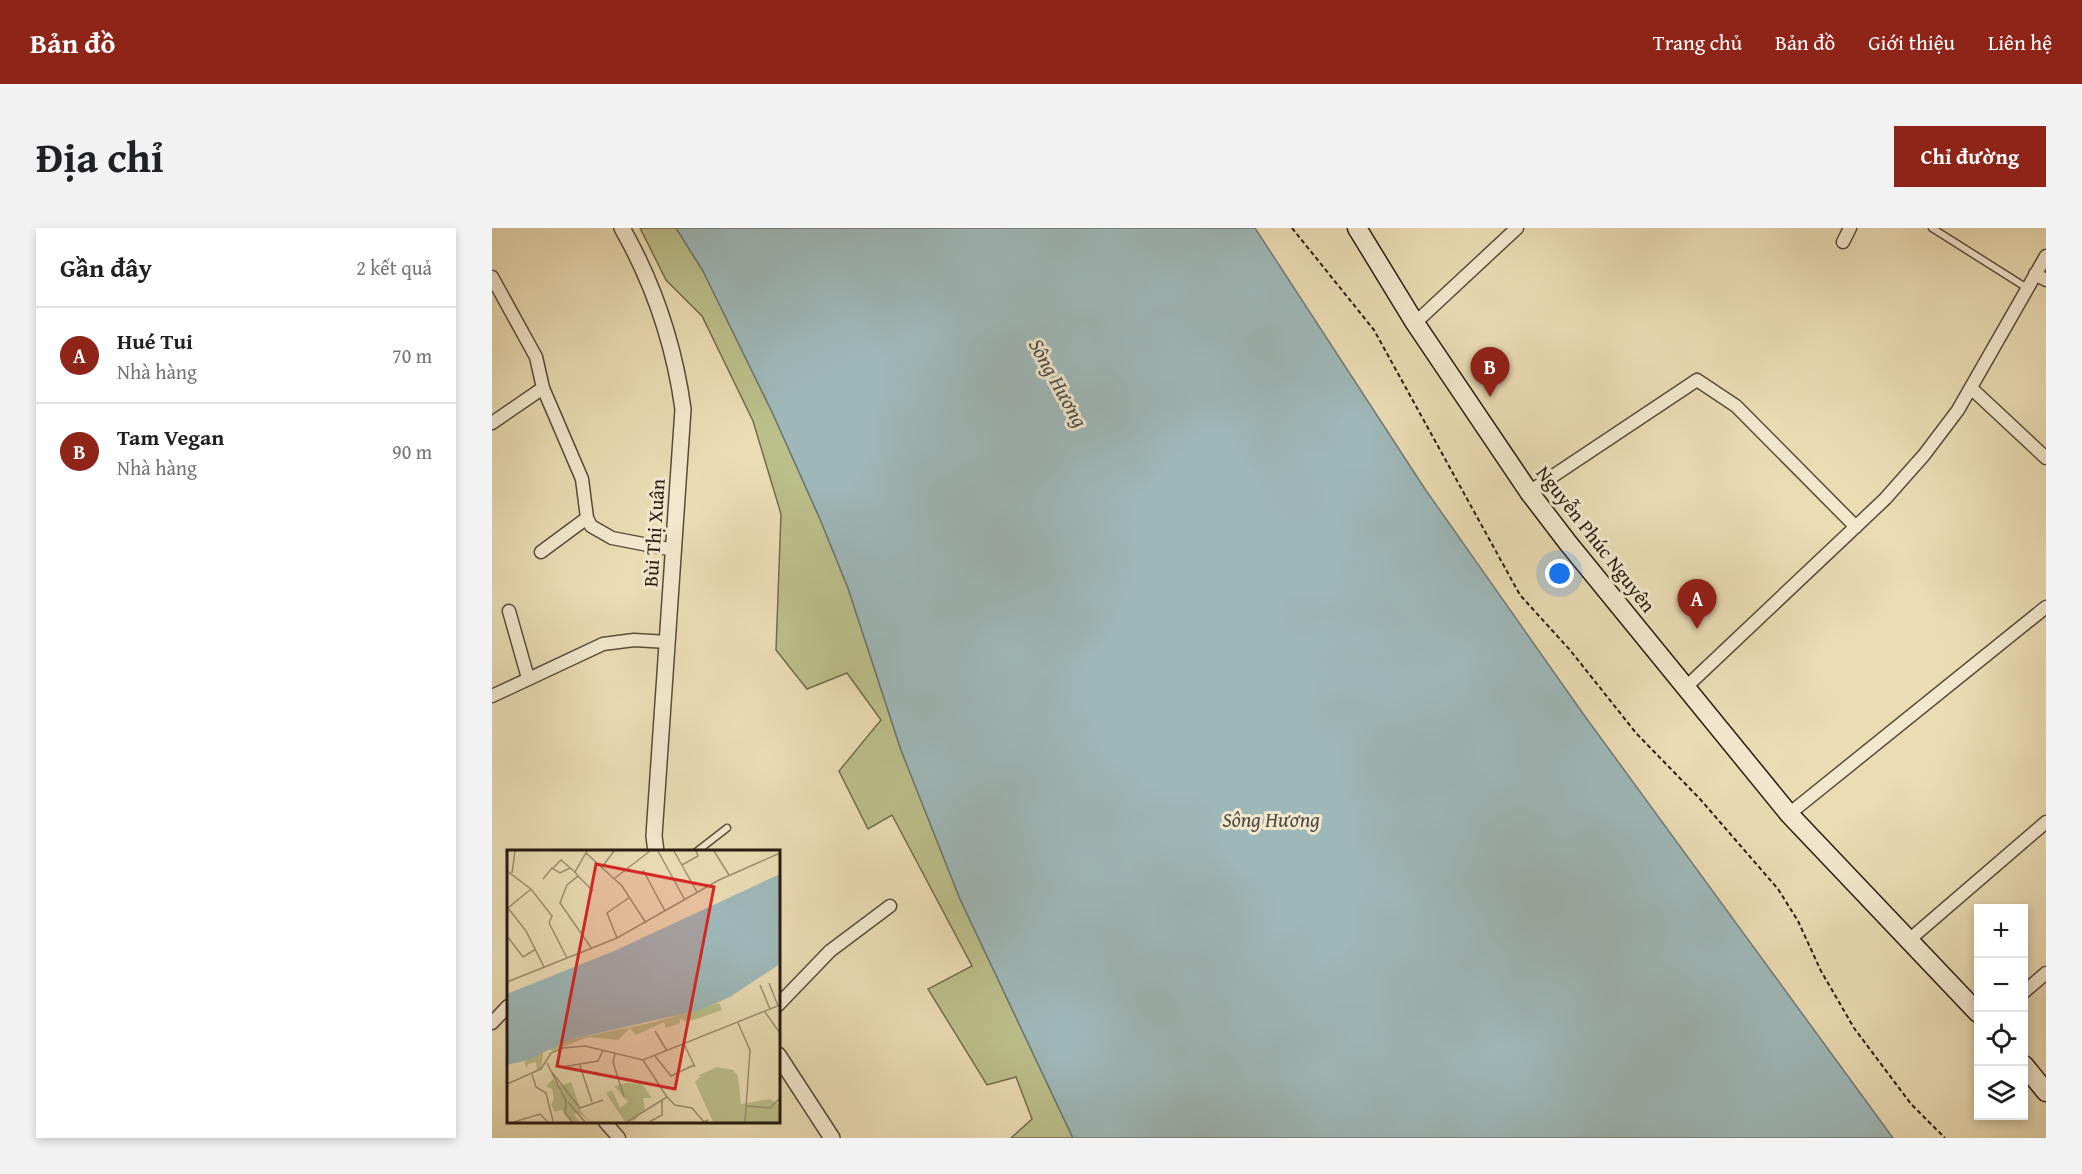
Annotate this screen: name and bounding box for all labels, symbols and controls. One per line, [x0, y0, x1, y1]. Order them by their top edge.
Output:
text: Bản đồ [30, 22, 115, 63]
text: Trang chủ [1653, 27, 1742, 58]
text: Bản đồ [1775, 27, 1835, 58]
text: Giới thiệu [1868, 27, 1955, 58]
text: Liên hệ [1988, 27, 2052, 58]
text: Địa chỉ [36, 126, 164, 187]
button: Chỉ đường [1894, 126, 2046, 187]
text: Gần đây [60, 248, 152, 287]
text: 2 kết quả [356, 253, 432, 282]
text: Hué Tui [117, 325, 193, 357]
water label: Sông Hương [1021, 333, 1096, 433]
text: A [73, 341, 86, 370]
text: 70 m [392, 341, 432, 370]
pin: B [1470, 348, 1510, 397]
text: Nhà hàng [117, 357, 197, 386]
text: Tam Vegan [117, 421, 224, 453]
text: B [73, 437, 86, 466]
text: 90 m [392, 437, 432, 466]
text: Nhà hàng [117, 453, 197, 482]
street label: Nguyễn Phúc Nguyên [1530, 459, 1663, 618]
street label: Bùi Thị Xuân [635, 478, 672, 588]
your location [1545, 559, 1574, 588]
pin: A [1678, 580, 1716, 629]
water label: Sông Hương [1222, 804, 1320, 835]
inset map [507, 850, 780, 1123]
map controls [1974, 904, 2028, 1120]
button: + [1974, 904, 2028, 958]
button: − [1974, 958, 2028, 1012]
button: locate [1974, 1012, 2028, 1066]
button: layers [1974, 1066, 2028, 1120]

